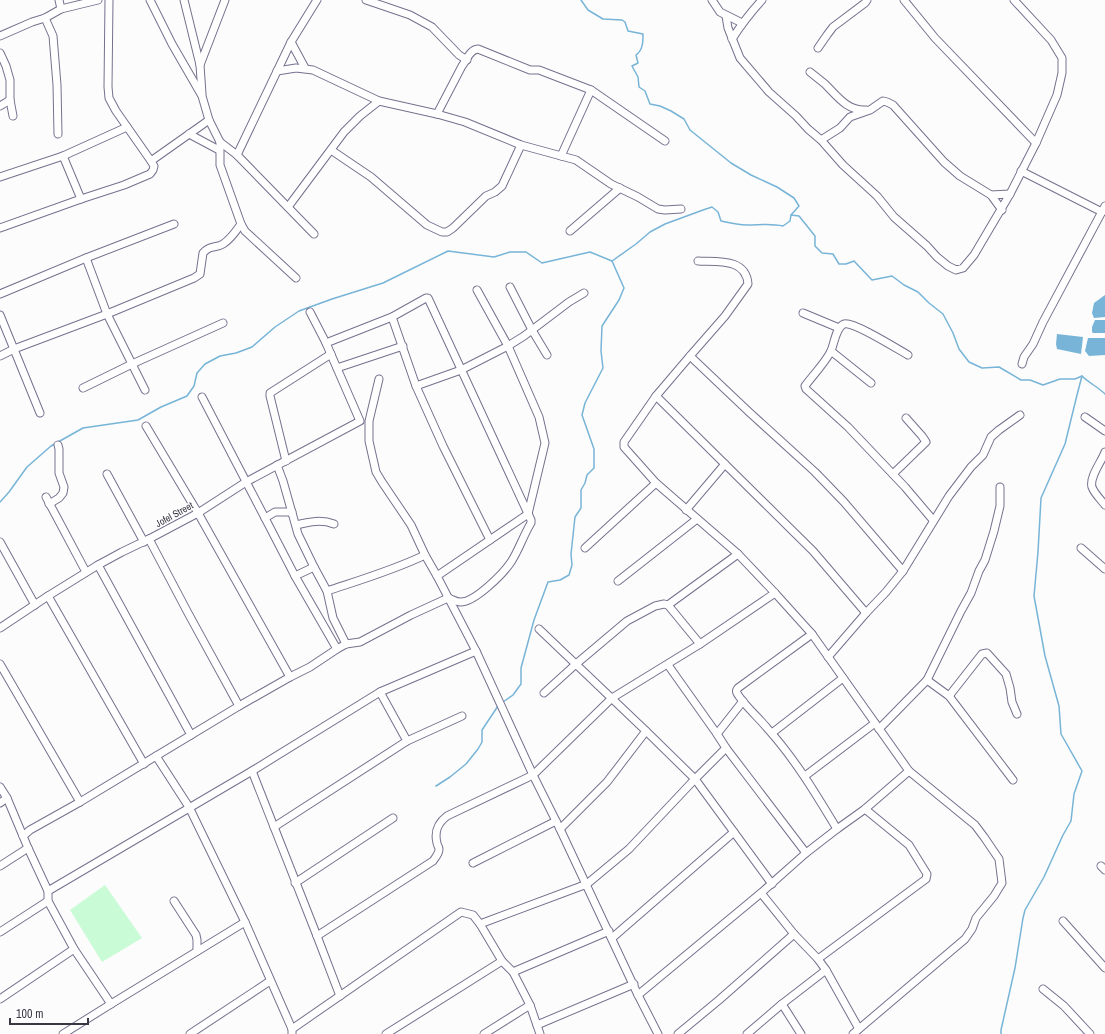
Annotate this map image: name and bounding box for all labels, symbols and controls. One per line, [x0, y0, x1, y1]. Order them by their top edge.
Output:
street label: Jofel Street [153, 498, 196, 530]
scale bar [10, 1000, 88, 1026]
text: 100 m [16, 1006, 43, 1022]

